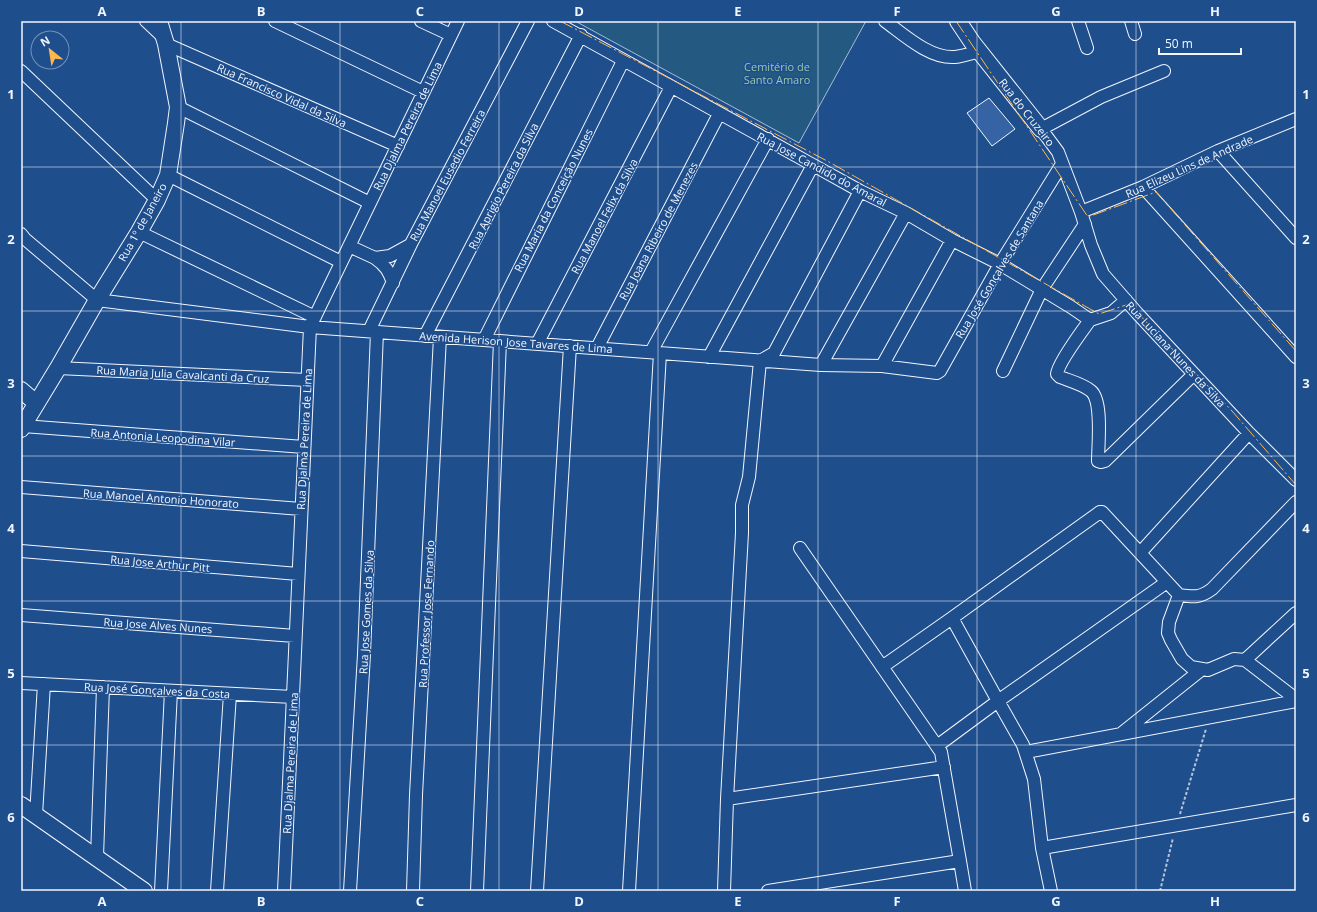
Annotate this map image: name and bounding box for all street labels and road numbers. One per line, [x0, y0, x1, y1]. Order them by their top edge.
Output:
street label: Rua Djalma Pereira de Lima [369, 59, 445, 193]
street label: Rua Francisco Vidal da Silva [215, 60, 349, 130]
street label: Rua do Cruzeiro [996, 75, 1058, 149]
street label: Rua Manoel Eusedio Ferreira [406, 106, 488, 244]
street label: Rua Aprigio Pereira da Silva [464, 120, 542, 252]
street label: Rua Maria da Conceição Nunes [510, 126, 596, 274]
street label: Rua Jose Candido do Amaral [755, 128, 889, 210]
street label: Rua Elizeu Lins de Andrade [1123, 131, 1255, 201]
street label: Rua Manoel Felix da Silva [567, 156, 641, 276]
street label: Rua Joana Ribeiro de Menezes [615, 159, 701, 303]
street label: Rua 1º de Janeiro [114, 180, 170, 264]
street label: Rua José Gonçalves de Santana [952, 197, 1046, 341]
street label: Rua Luciana Nunes da Silva [1123, 298, 1229, 410]
street label: Avenida Herison Jose Tavares de Lima [419, 328, 613, 356]
street label: Rua Maria Julia Cavalcanti da Cruz [96, 362, 270, 386]
street label: Rua Djalma Pereira de Lima [293, 368, 315, 510]
street label: Rua Antonia Leopodina Vilar [90, 424, 236, 450]
street label: Rua Manoel Antonio Honorato [83, 485, 240, 511]
street label: Rua Professor Jose Fernando [415, 539, 437, 688]
street label: Rua Jose Gomes da Silva [355, 550, 377, 674]
street label: Rua Jose Arthur Pitt [110, 551, 210, 575]
street label: Rua Jose Alves Nunes [103, 614, 213, 636]
street label: Rua José Gonçalves da Costa [84, 679, 230, 701]
street label: Rua Djalma Pereira de Lima [279, 692, 301, 834]

